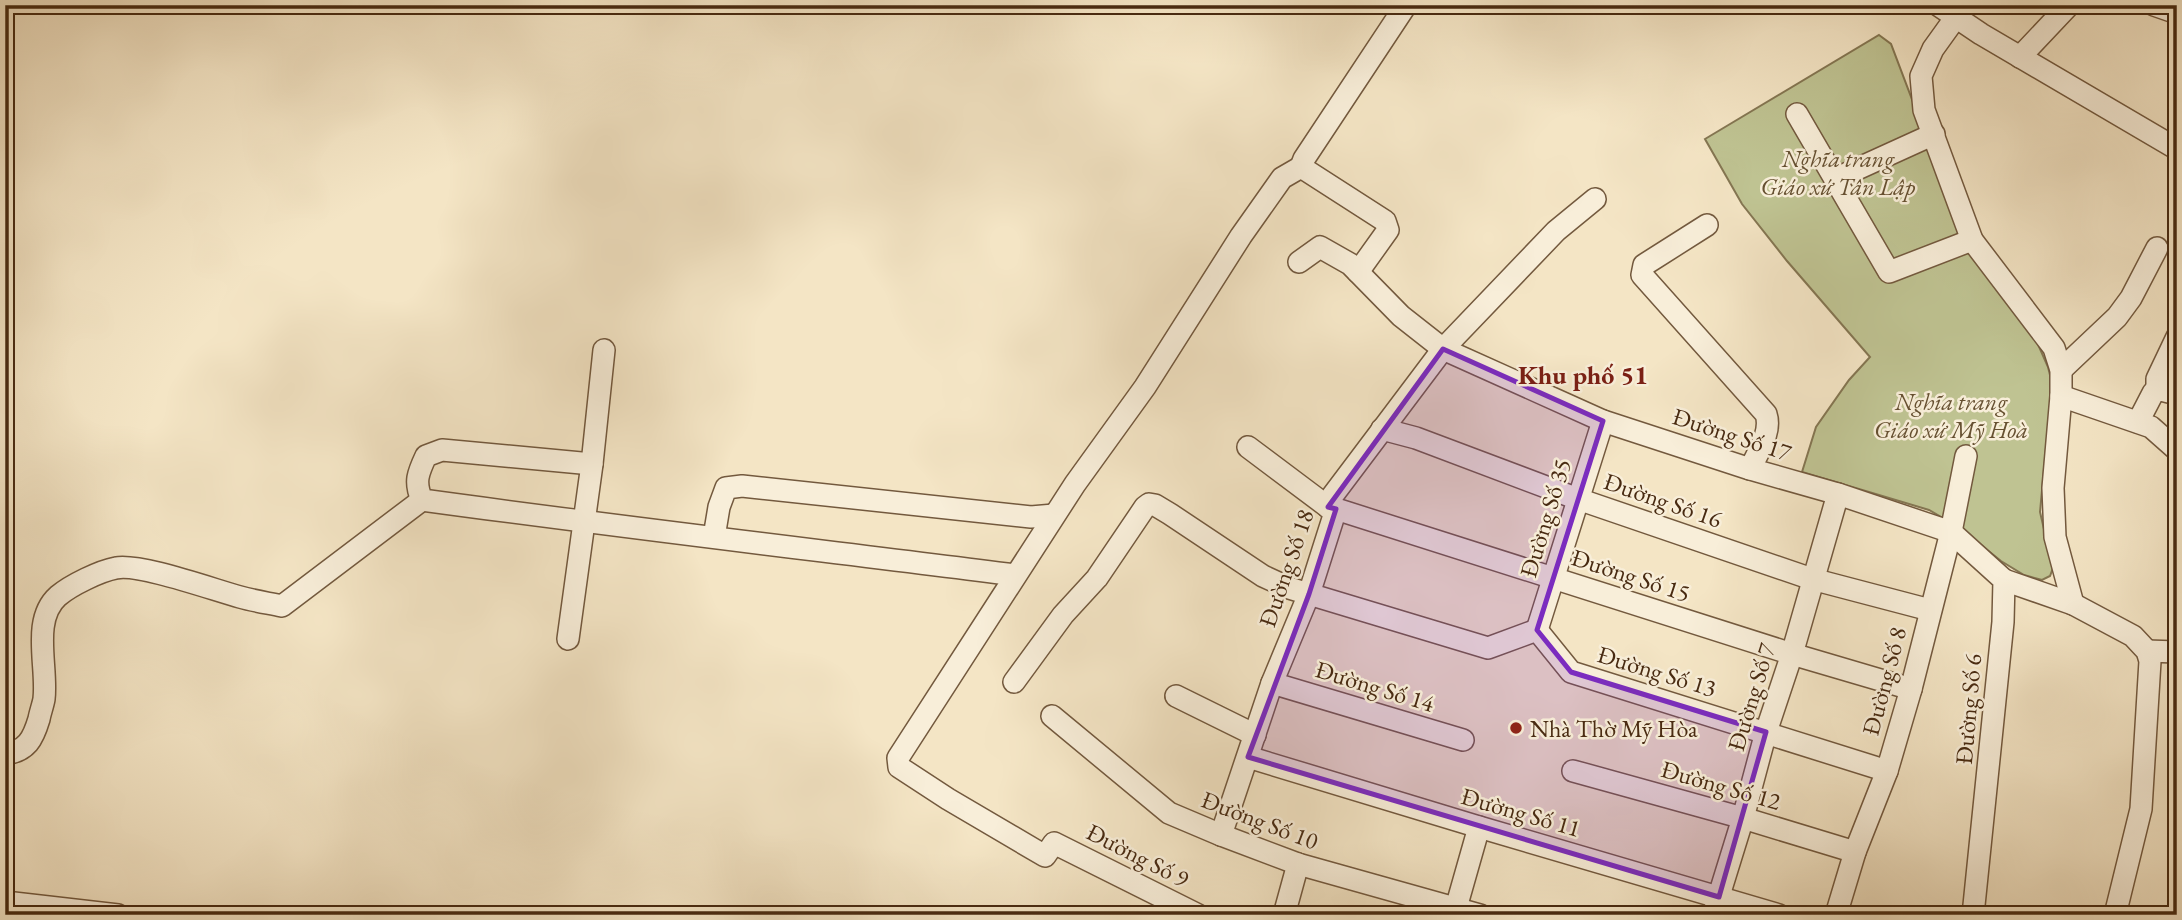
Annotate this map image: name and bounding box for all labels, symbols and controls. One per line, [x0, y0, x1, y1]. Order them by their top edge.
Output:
park label: Nghĩa trang Giáo xứ Tân Lập [1761, 143, 1916, 202]
district label: Khu phố 51 [1518, 358, 1648, 392]
park label: Nghĩa trang Giáo xứ Mỹ Hoà [1874, 386, 2028, 445]
street label: Đường Số 17 [1669, 400, 1795, 468]
street label: Đường Số 35 [1512, 455, 1578, 581]
street label: Đường Số 16 [1600, 465, 1726, 535]
street label: Đường Số 18 [1251, 505, 1321, 631]
street label: Đường Số 15 [1568, 541, 1694, 609]
street label: Đường Số 8 [1855, 623, 1913, 739]
street label: Đường Số 13 [1594, 638, 1720, 704]
street label: Đường Số 7 [1720, 639, 1782, 755]
street label: Đường Số 6 [1948, 652, 1988, 766]
street label: Đường Số 14 [1312, 653, 1439, 719]
place label: Nhà Thờ Mỹ Hòa [1530, 713, 1698, 744]
marker: Nhà Thờ Mỹ Hòa [1508, 720, 1524, 736]
street label: Đường Số 12 [1658, 753, 1785, 817]
street label: Đường Số 11 [1458, 780, 1584, 844]
street label: Đường Số 10 [1197, 784, 1323, 856]
street label: Đường Số 9 [1082, 816, 1195, 894]

